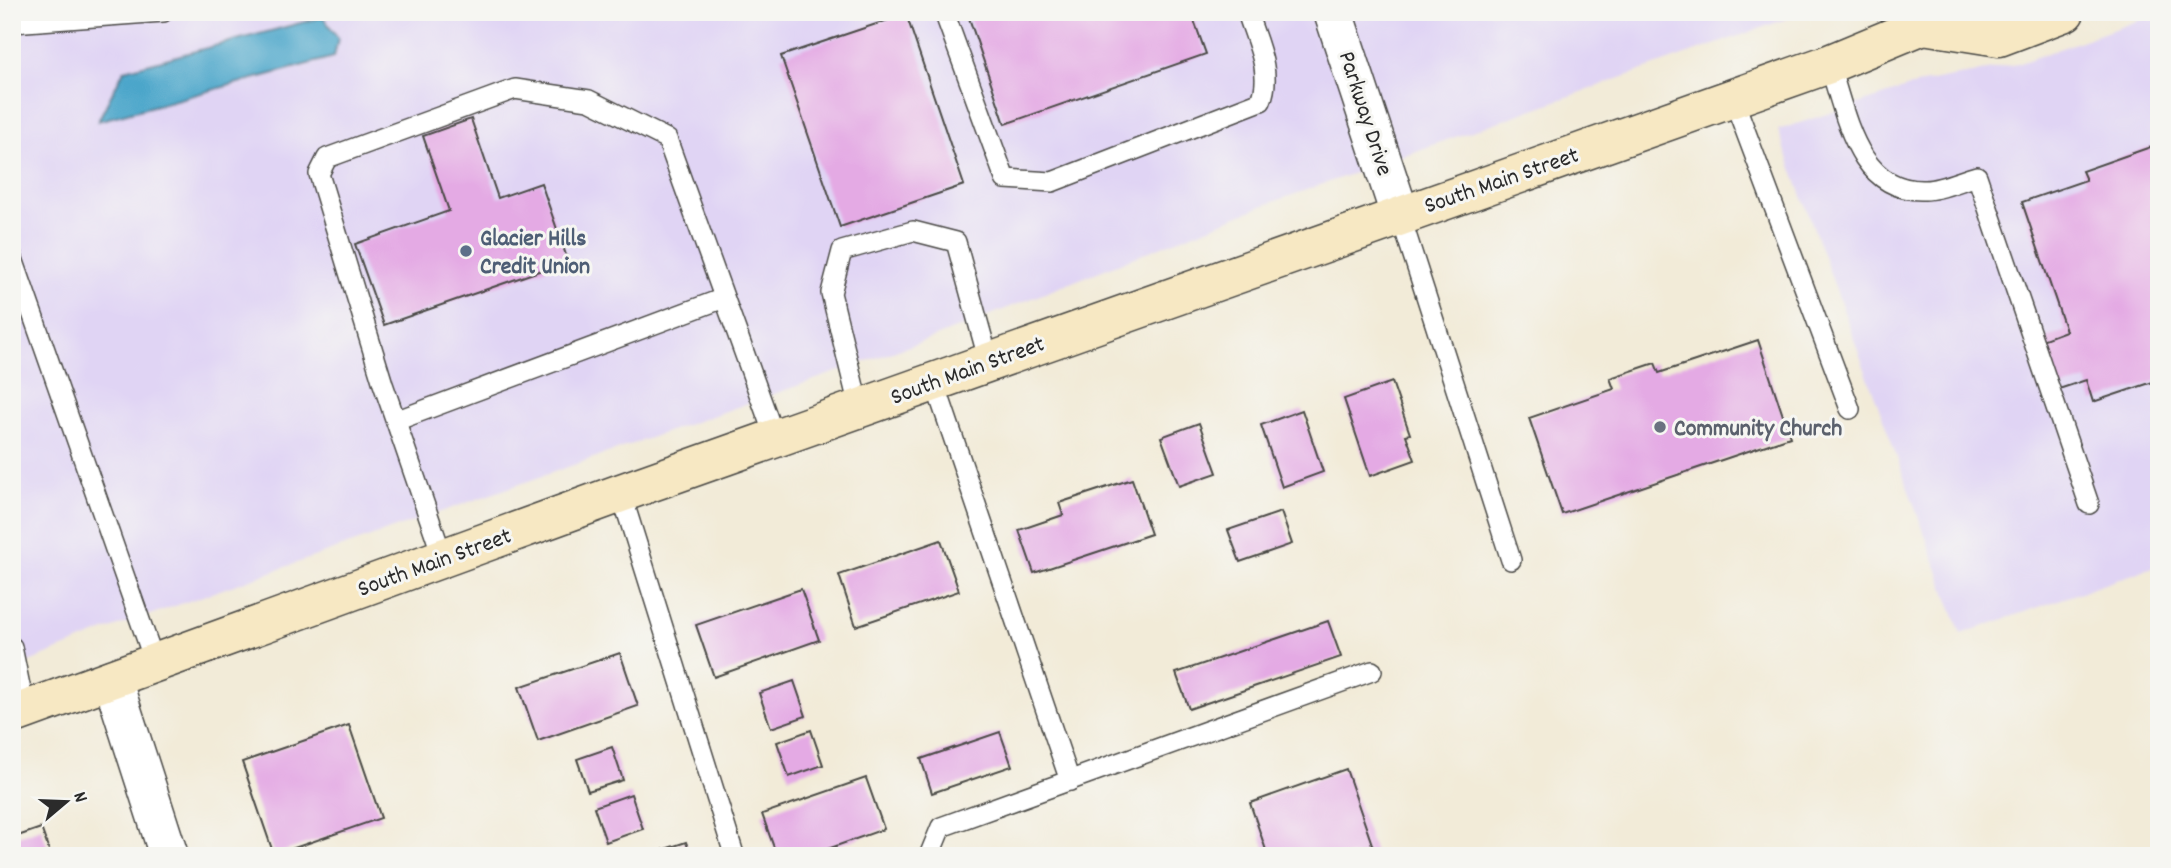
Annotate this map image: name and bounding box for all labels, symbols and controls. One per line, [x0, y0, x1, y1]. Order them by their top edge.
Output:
street label: Parkway Drive [1328, 47, 1400, 181]
street label: South Main Street [1420, 139, 1584, 224]
place label: Glacier Hills Credit Union [480, 223, 590, 285]
marker: Glacier Hills Credit Union [458, 243, 474, 259]
street label: South Main Street [886, 328, 1050, 415]
place label: Community Church [1674, 413, 1842, 447]
marker: Community Church [1652, 419, 1668, 435]
street label: South Main Street [353, 520, 517, 607]
north arrow [32, 766, 102, 836]
text: N [64, 789, 93, 806]

